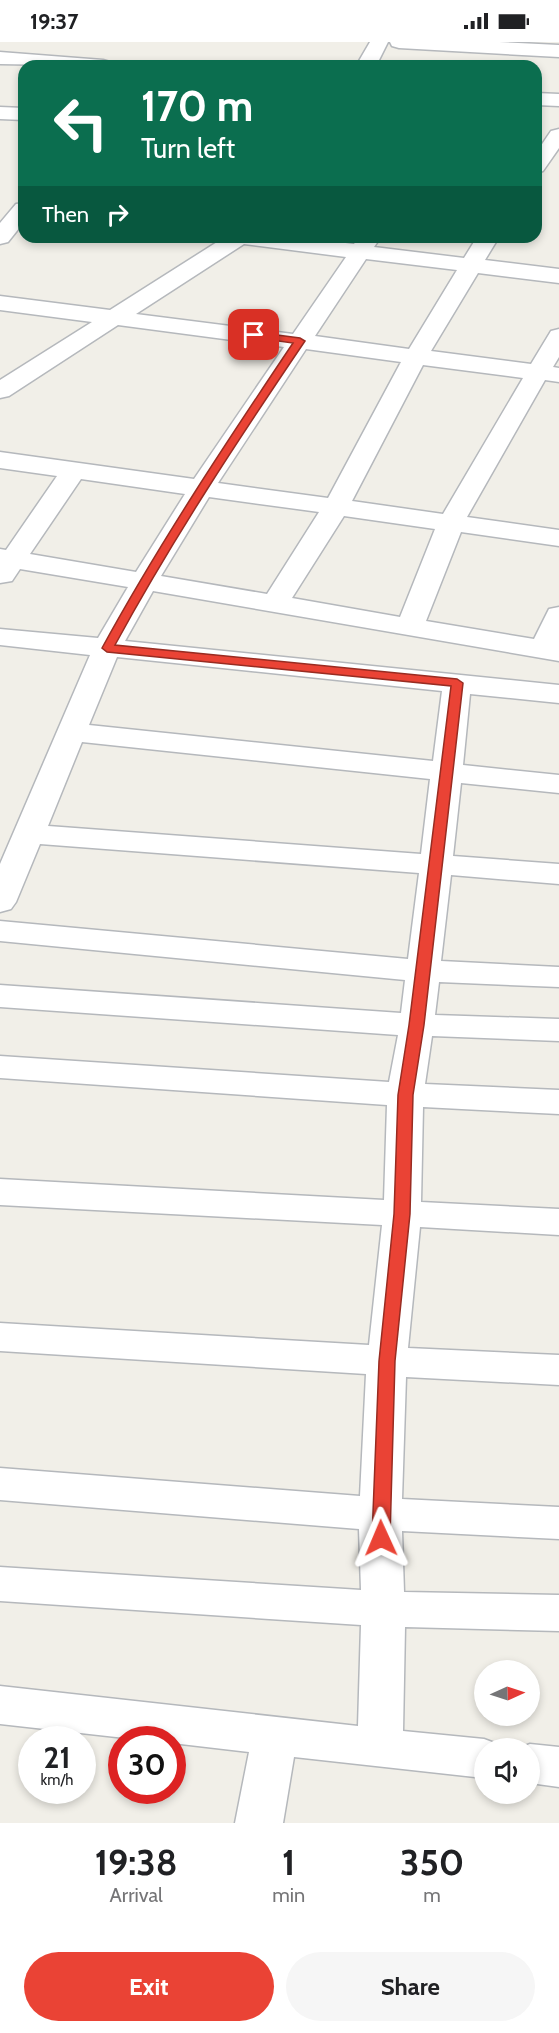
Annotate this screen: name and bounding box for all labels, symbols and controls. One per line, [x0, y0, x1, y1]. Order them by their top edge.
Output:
text: 19:37 [30, 8, 78, 35]
text: 170 m [141, 80, 253, 132]
icon: left [42, 84, 120, 162]
text: Turn left [141, 132, 235, 165]
icon: right [101, 198, 134, 231]
text: Then [42, 201, 89, 228]
pin [228, 309, 279, 360]
icon: arrive [237, 318, 270, 351]
position arrow [349, 1506, 413, 1570]
north arrow [474, 1660, 540, 1726]
map controls [474, 1660, 540, 1804]
speed limit sign: 30 [108, 1726, 186, 1804]
button: sound [474, 1738, 540, 1804]
text: 21 [44, 1739, 70, 1776]
text: km/h [41, 1771, 73, 1789]
text: 19:38 [95, 1840, 177, 1884]
text: 1 [282, 1840, 295, 1884]
text: 350 [400, 1840, 464, 1884]
text: Arrival [110, 1883, 163, 1907]
text: min [272, 1883, 305, 1907]
text: m [423, 1883, 441, 1907]
button: Exit [24, 1952, 274, 2021]
button: Share [286, 1952, 535, 2021]

